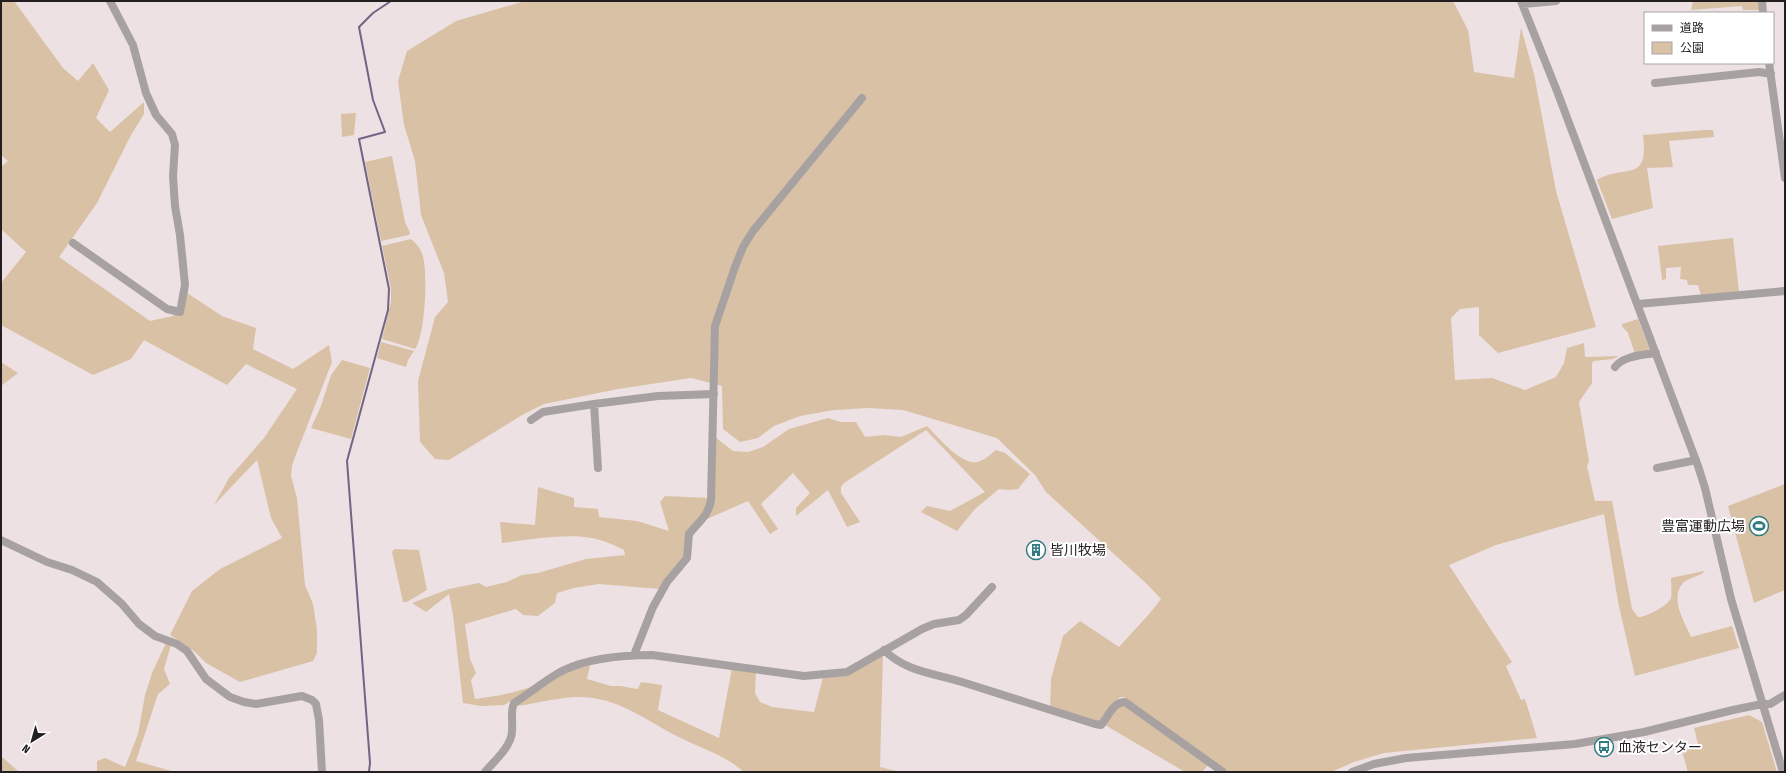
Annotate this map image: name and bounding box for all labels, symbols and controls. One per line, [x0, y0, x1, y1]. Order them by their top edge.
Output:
legend [1644, 12, 1774, 64]
text: 道路 [1680, 21, 1704, 35]
text: 公園 [1680, 41, 1704, 55]
sports icon: 豊富運動広場 [1748, 515, 1770, 537]
place label: 豊富運動広場 [1661, 518, 1745, 535]
building icon: 皆川牧場 [1025, 539, 1047, 561]
place label: 皆川牧場 [1050, 542, 1106, 559]
north arrow [12, 721, 52, 761]
bus stop icon: 血液センター [1593, 736, 1615, 758]
place label: 血液センター [1618, 739, 1702, 756]
text: N [20, 741, 33, 756]

